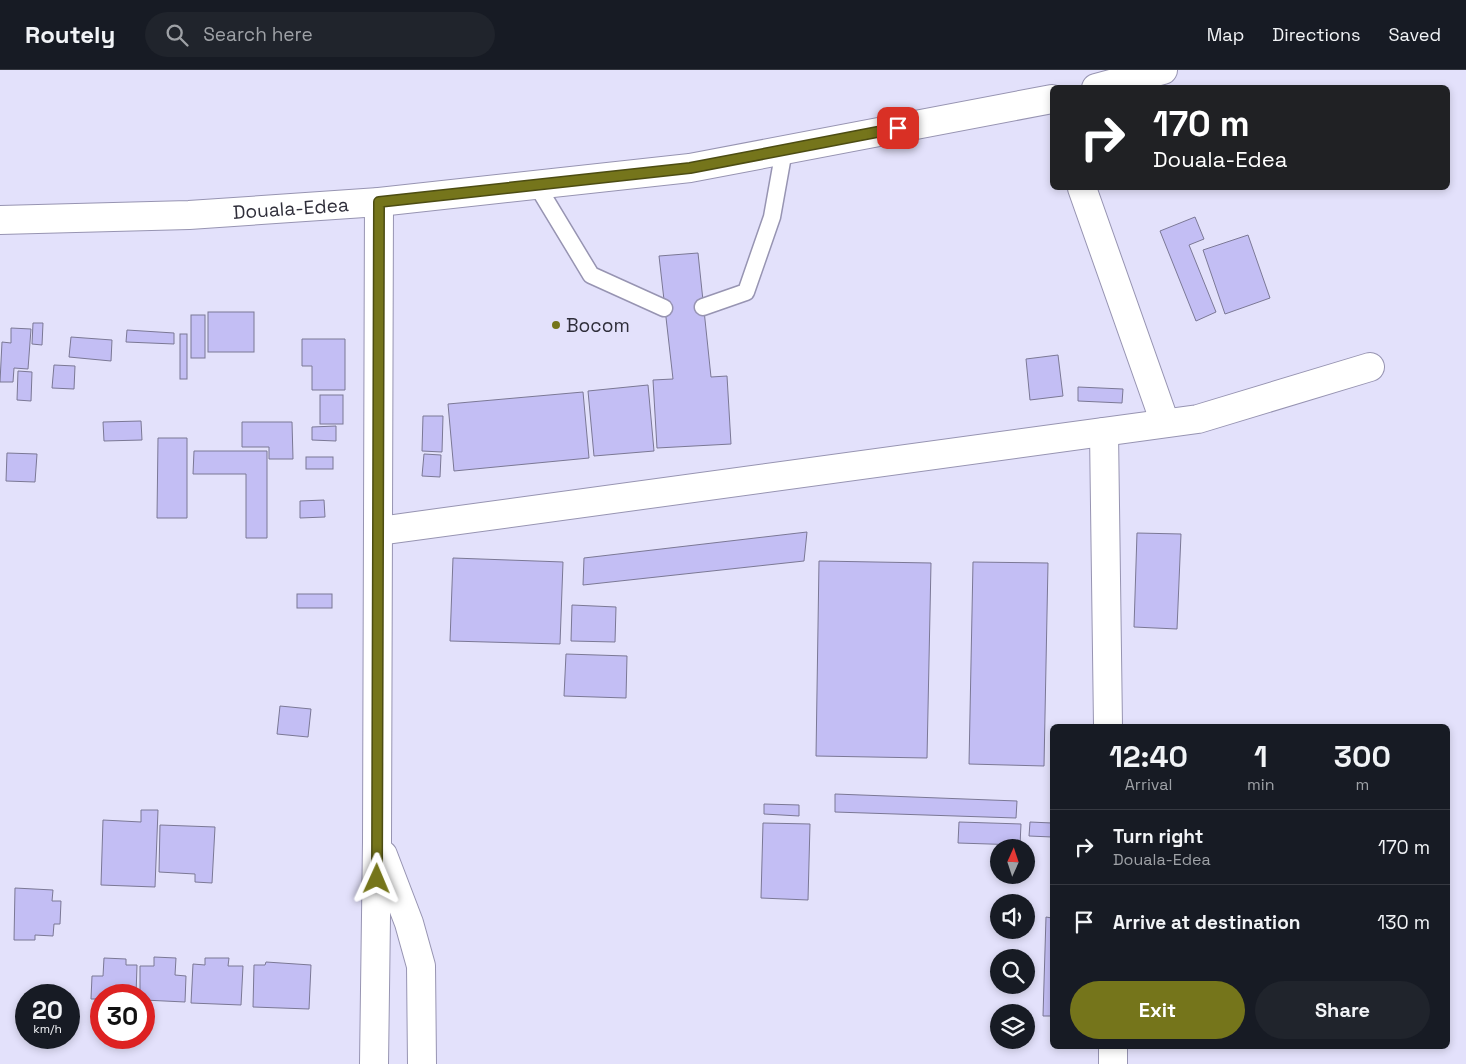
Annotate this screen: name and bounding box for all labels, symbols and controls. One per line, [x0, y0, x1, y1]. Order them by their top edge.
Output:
search box [145, 12, 495, 57]
text: Routely [25, 19, 115, 50]
icon: search [163, 21, 191, 49]
text: Search here [203, 22, 313, 47]
text: Map [1207, 23, 1244, 46]
text: Directions [1272, 23, 1361, 46]
text: Saved [1389, 23, 1441, 46]
text: 170 m [1153, 102, 1250, 146]
icon: right [1070, 105, 1135, 170]
pin [877, 107, 919, 149]
icon: arrive [884, 114, 912, 142]
text: Douala-Edea [1153, 145, 1287, 173]
street label: Douala-Edea [232, 192, 350, 224]
place label: Bocom [566, 313, 630, 338]
marker: Bocom [550, 319, 562, 331]
text: 12:40 [1109, 737, 1188, 776]
text: 1 [1254, 737, 1268, 776]
text: 300 [1334, 737, 1391, 776]
text: Arrival [1125, 774, 1172, 795]
text: min [1247, 774, 1275, 795]
text: m [1355, 774, 1369, 795]
text: Turn right [1113, 824, 1203, 849]
icon: right [1070, 833, 1098, 861]
text: 170 m [1378, 835, 1430, 860]
north arrow [990, 839, 1035, 884]
map controls [990, 839, 1035, 1049]
text: Douala-Edea [1113, 849, 1211, 870]
position arrow [350, 852, 402, 904]
button: sound [990, 894, 1035, 939]
icon: arrive [1070, 908, 1098, 936]
text: Arrive at destination [1113, 910, 1301, 935]
text: 130 m [1377, 910, 1430, 935]
button: search [990, 949, 1035, 994]
button: Exit [1070, 981, 1245, 1039]
button: Share [1255, 981, 1430, 1039]
speed limit sign: 30 [90, 984, 155, 1049]
text: 20 [32, 994, 63, 1026]
button: layers [990, 1004, 1035, 1049]
text: km/h [33, 1021, 62, 1037]

